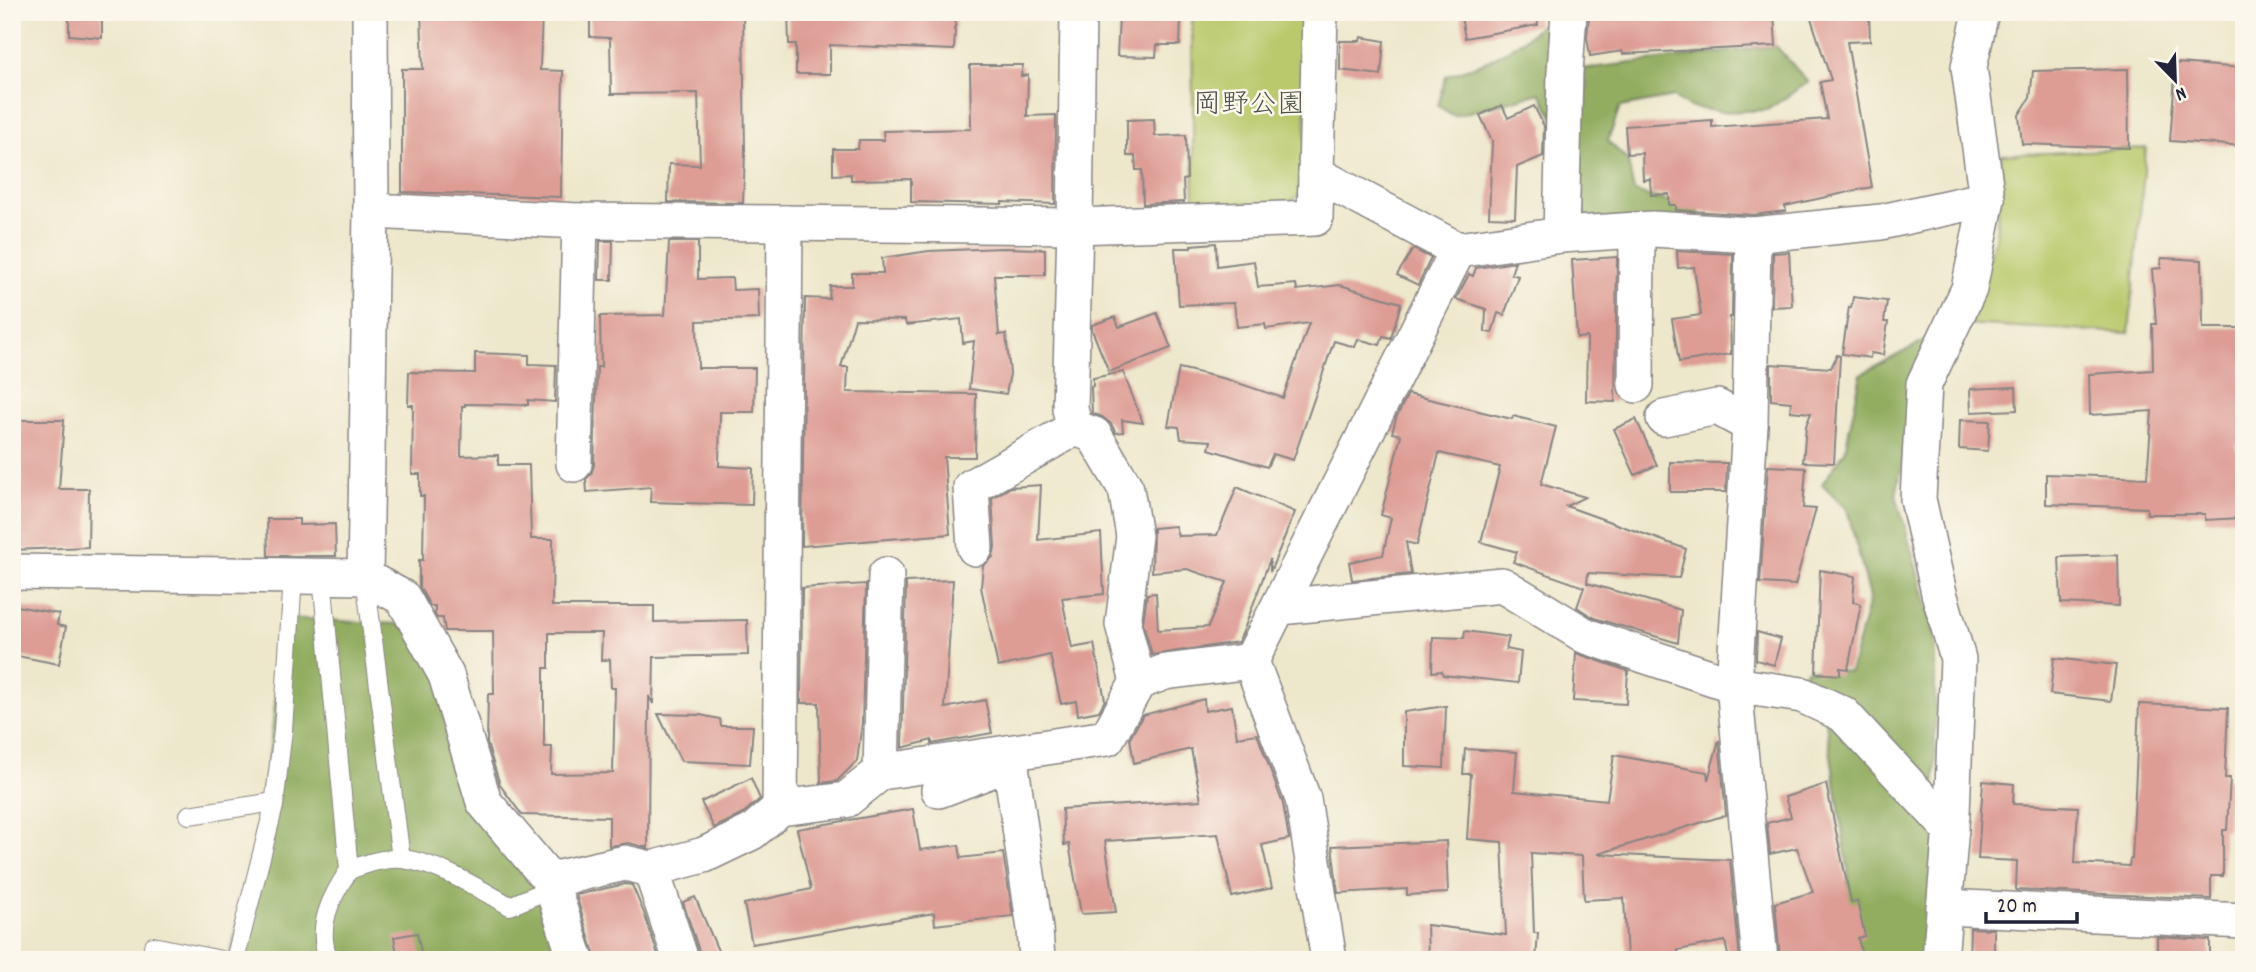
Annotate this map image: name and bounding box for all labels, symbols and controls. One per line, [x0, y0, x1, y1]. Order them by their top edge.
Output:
north arrow [2140, 46, 2210, 116]
text: N [2171, 78, 2190, 107]
park label: 岡野公園 [1193, 87, 1305, 127]
scale bar [1986, 881, 2078, 925]
text: 20 m [1997, 893, 2037, 923]

